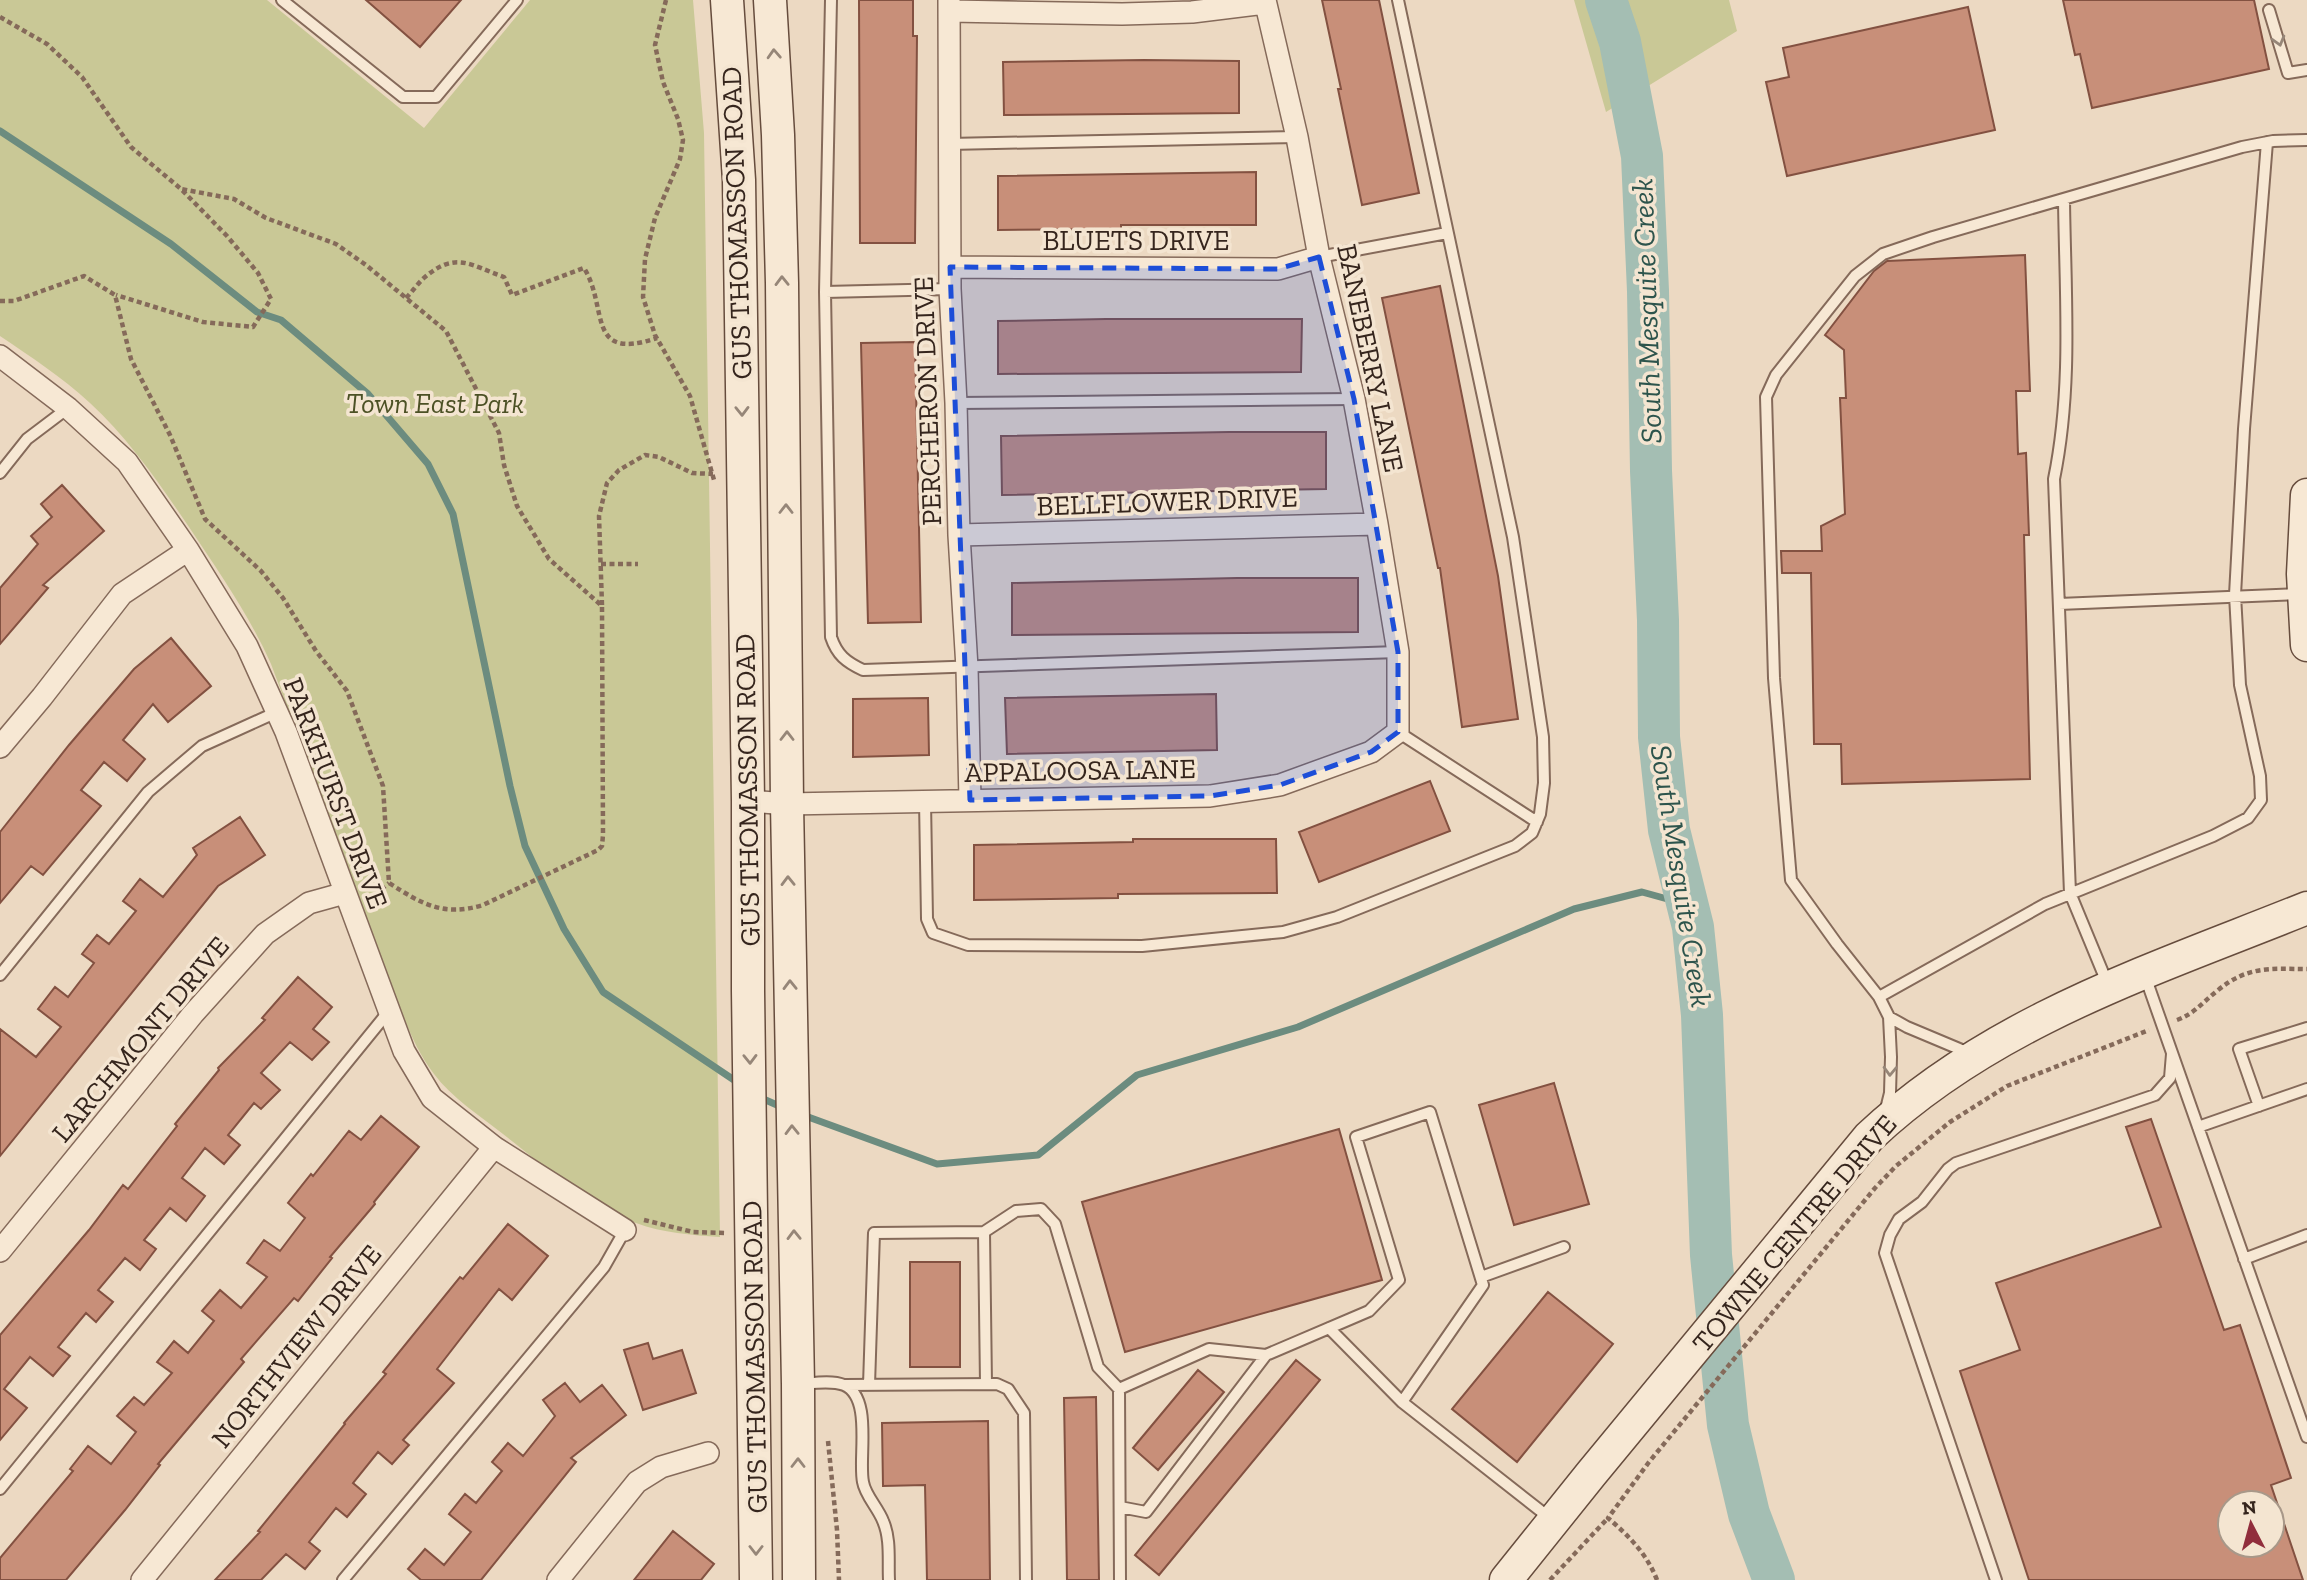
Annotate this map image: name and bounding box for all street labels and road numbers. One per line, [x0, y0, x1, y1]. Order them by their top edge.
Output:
street label: GUS THOMASSON ROAD [715, 66, 758, 380]
street label: BLUETS DRIVE [1042, 224, 1230, 257]
street label: BANEBERRY LANE [1330, 241, 1411, 475]
street label: PERCHERON DRIVE [907, 276, 948, 526]
street label: BELLFLOWER DRIVE [1036, 480, 1298, 523]
street label: GUS THOMASSON ROAD [728, 633, 767, 947]
street label: PARKHURST DRIVE [276, 673, 395, 913]
street label: APPALOOSA LANE [964, 752, 1196, 789]
street label: LARCHMONT DRIVE [45, 930, 236, 1149]
street label: TOWNE CENTRE DRIVE [1685, 1108, 1903, 1359]
street label: GUS THOMASSON ROAD [735, 1200, 774, 1514]
street label: NORTHVIEW DRIVE [204, 1238, 388, 1454]

